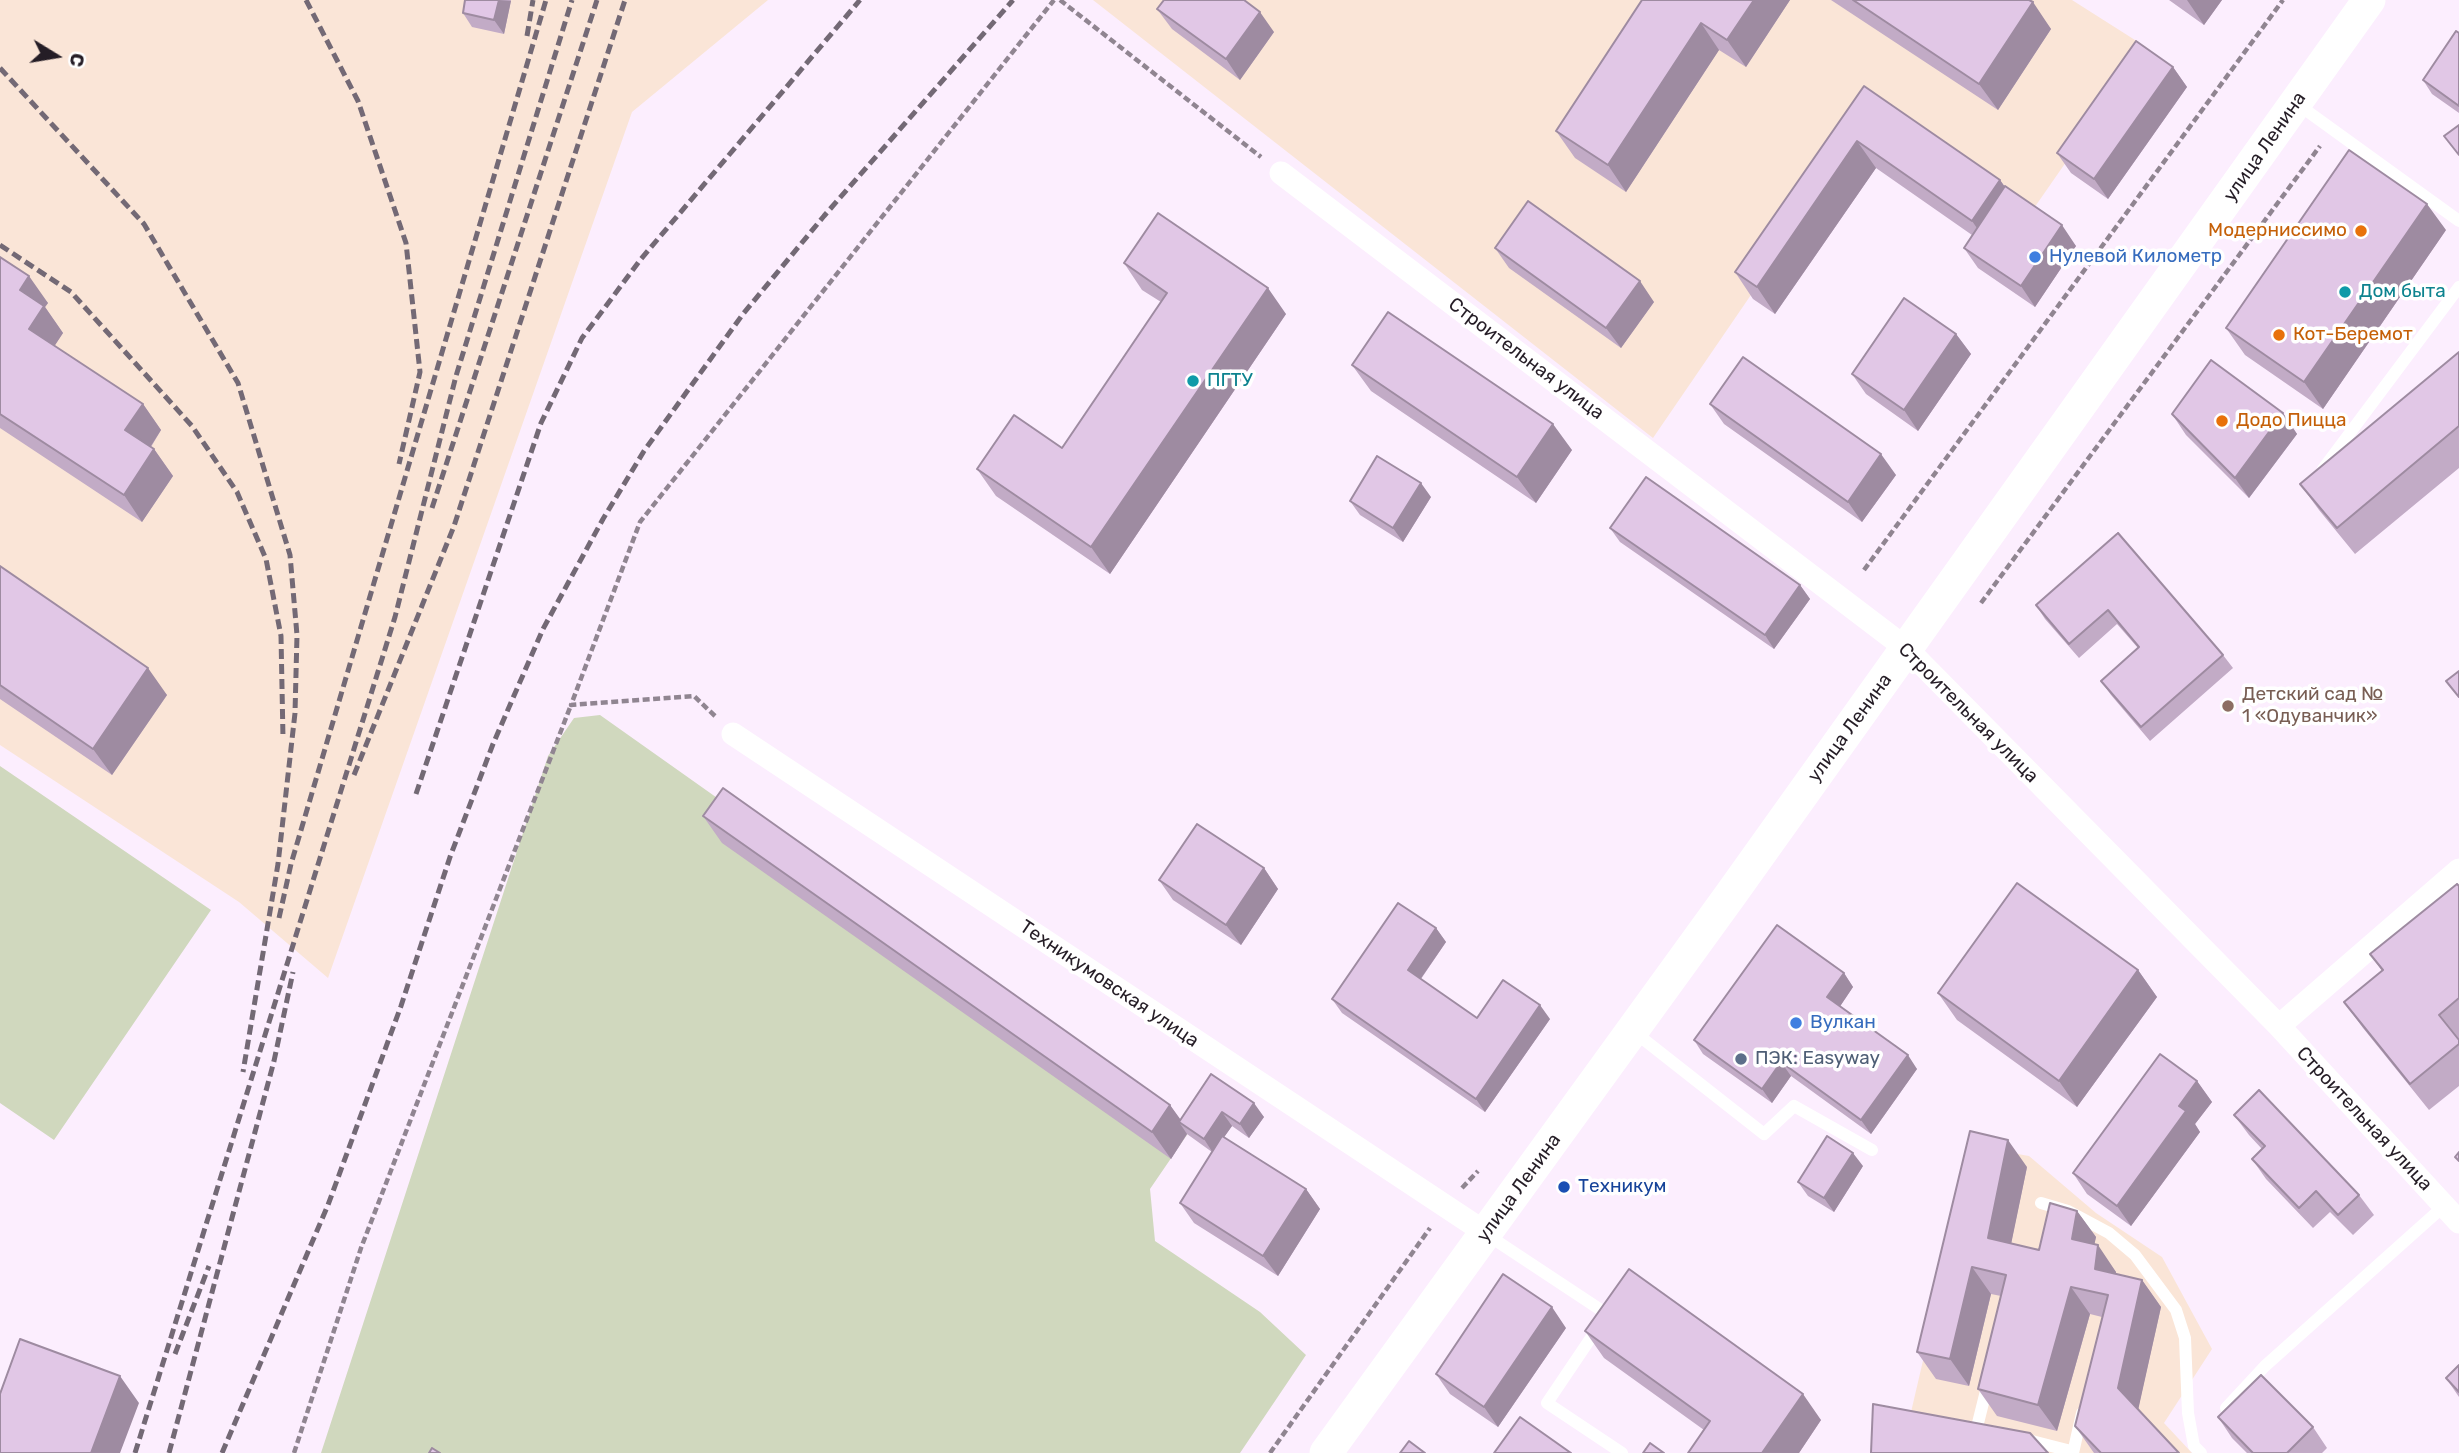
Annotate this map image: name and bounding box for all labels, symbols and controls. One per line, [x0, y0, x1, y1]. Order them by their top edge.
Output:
north arrow [21, 21, 91, 91]
text: С [65, 51, 90, 69]
street label: улица Ленина [2219, 88, 2311, 206]
place label: Модерниссимо [2208, 220, 2347, 242]
marker: Модерниссимо [2353, 223, 2369, 239]
place label: Нулевой Километр [2049, 246, 2222, 268]
marker: Нулевой Километр [2027, 249, 2043, 265]
place label: Дом быта [2359, 281, 2446, 303]
marker: Дом быта [2337, 284, 2353, 300]
street label: Строительная улица [1444, 293, 1608, 425]
place label: Кот-Беремот [2293, 324, 2413, 346]
marker: Кот-Беремот [2271, 327, 2287, 343]
place label: ПГТУ [1207, 370, 1253, 392]
marker: ПГТУ [1185, 373, 1201, 389]
place label: Додо Пицца [2236, 410, 2346, 432]
marker: Додо Пицца [2214, 413, 2230, 429]
street label: Строительная улица [1893, 638, 2043, 788]
street label: улица Ленина [1803, 669, 1897, 787]
place label: Детский сад № 1 «Одуванчик» [2242, 684, 2383, 728]
marker: Детский сад № 1 «Одуванчик» [2220, 698, 2236, 714]
street label: Техникумовская улица [1015, 916, 1203, 1052]
place label: Вулкан [1810, 1012, 1876, 1034]
marker: Вулкан [1788, 1015, 1804, 1031]
street label: Строительная улица [2291, 1042, 2437, 1196]
place label: ПЭК: Easyway [1755, 1048, 1880, 1070]
marker: ПЭК: Easyway [1733, 1051, 1749, 1067]
street label: улица Ленина [1472, 1129, 1566, 1247]
place label: Техникум [1578, 1176, 1667, 1198]
marker: Техникум [1556, 1179, 1572, 1195]

